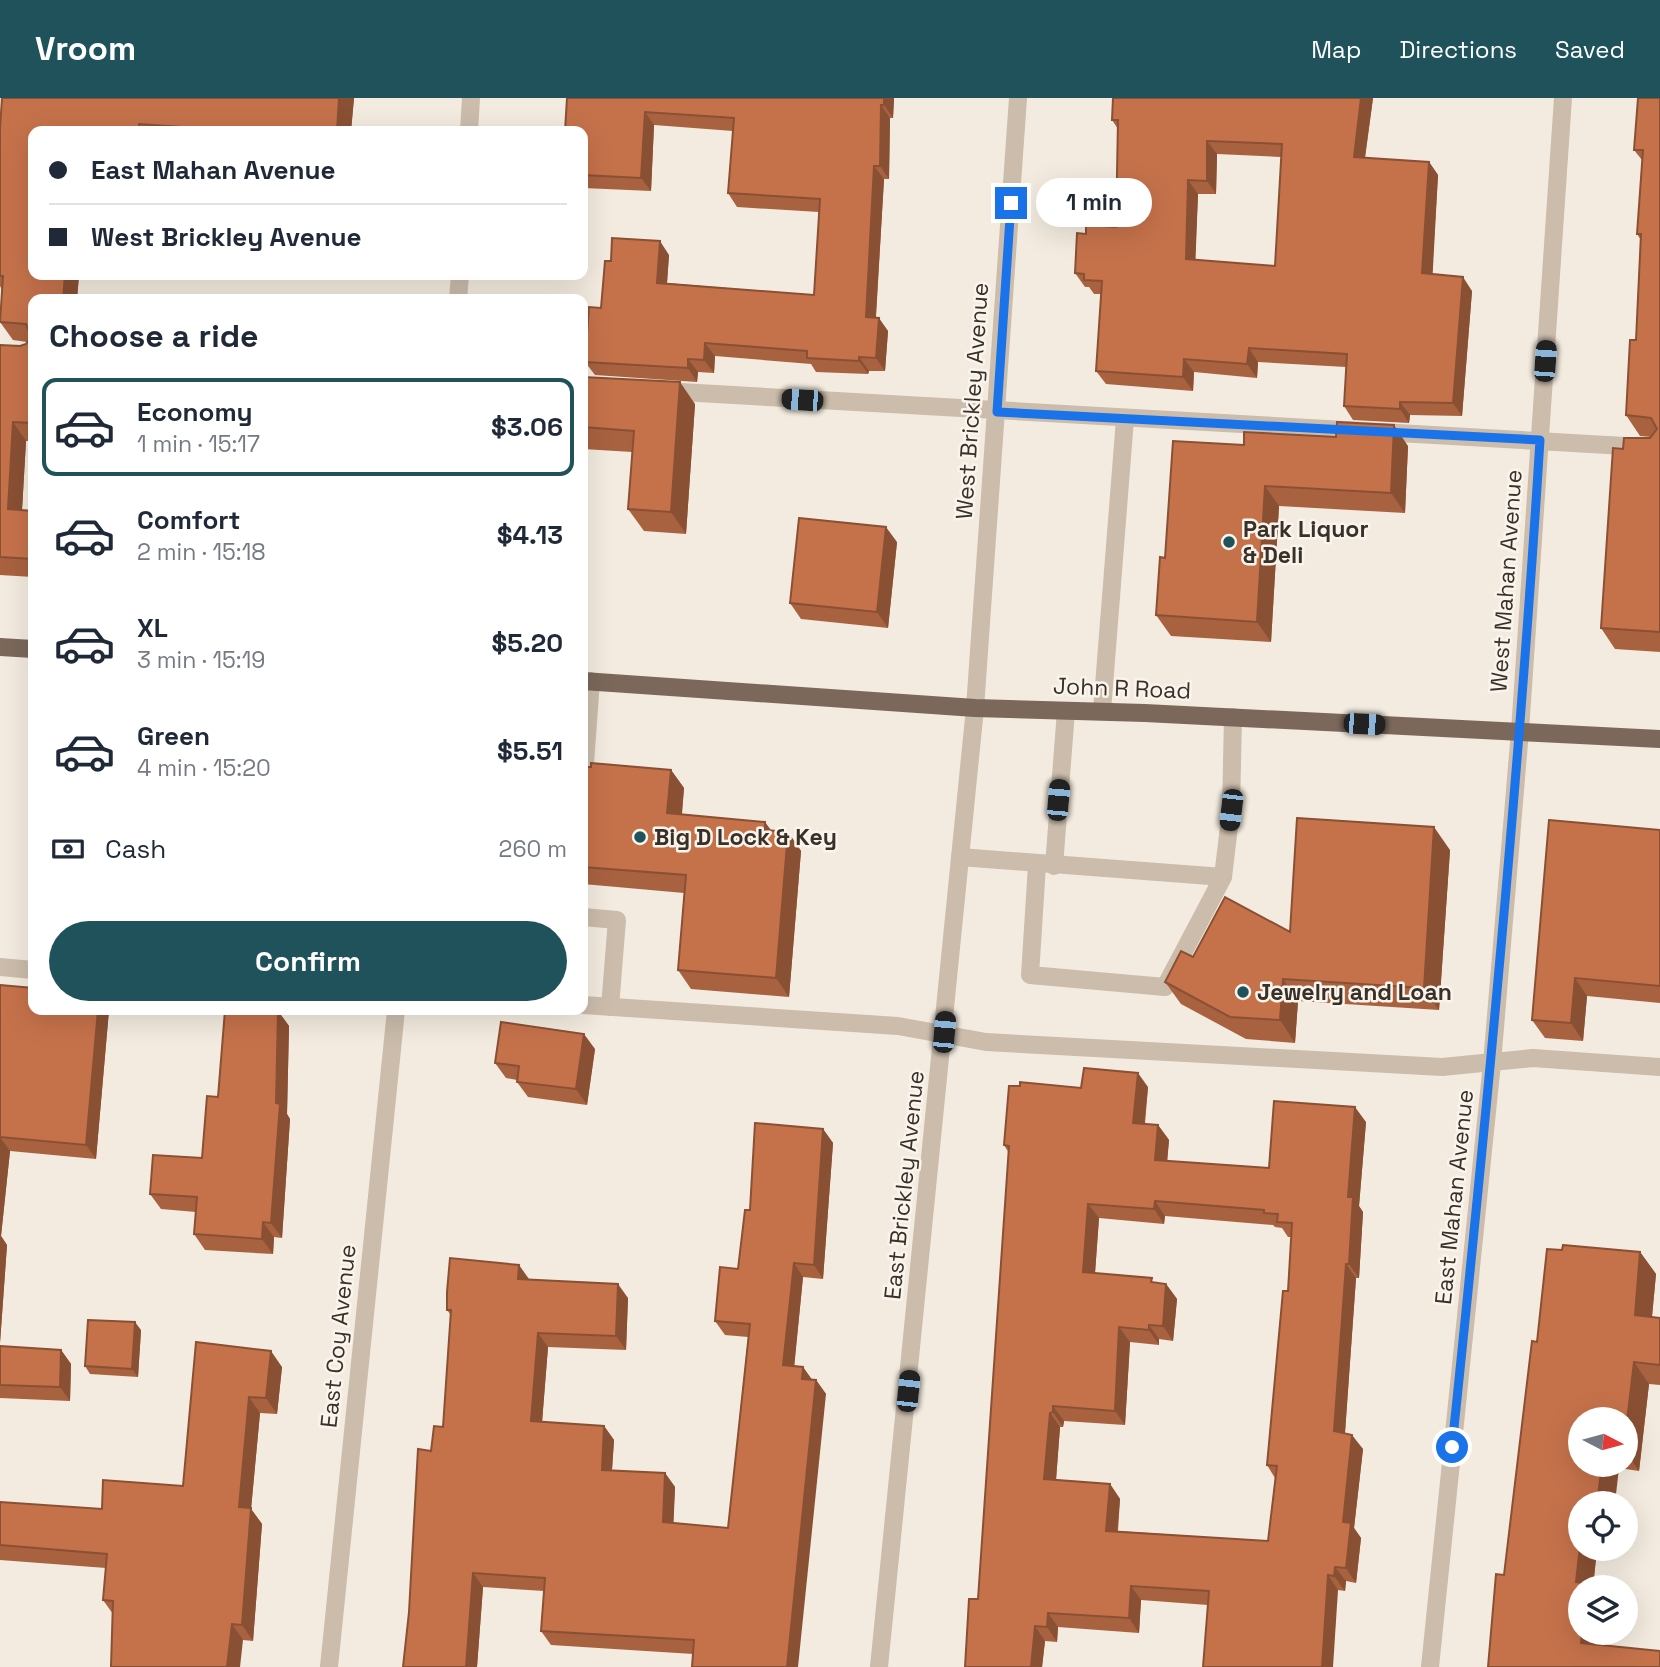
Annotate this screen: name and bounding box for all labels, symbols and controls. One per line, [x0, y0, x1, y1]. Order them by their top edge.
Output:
text: Vroom [35, 28, 136, 70]
text: Map [1311, 34, 1361, 65]
text: Directions [1399, 34, 1517, 65]
text: Saved [1555, 34, 1625, 65]
text: East Mahan Avenue [91, 153, 335, 187]
callout: 1 min [1036, 178, 1151, 228]
route end [995, 187, 1027, 219]
text: 1 min [1066, 187, 1122, 217]
text: West Brickley Avenue [91, 220, 362, 254]
street label: West Brickley Avenue [949, 281, 995, 521]
text: Choose a ride [49, 316, 259, 356]
car [1534, 339, 1557, 383]
car [781, 388, 824, 412]
text: Economy [137, 395, 253, 429]
icon: car [53, 396, 116, 459]
text: $3.06 [491, 410, 563, 444]
text: 1 min · 15:17 [137, 429, 260, 459]
street label: West Mahan Avenue [1483, 469, 1529, 693]
text: Comfort [137, 503, 240, 537]
icon: car [53, 504, 116, 567]
place label: Park Liquor & Deli [1243, 514, 1369, 570]
text: $4.13 [497, 518, 563, 552]
marker: Park Liquor & Deli [1221, 534, 1237, 550]
text: 2 min · 15:18 [137, 537, 266, 567]
text: XL [137, 611, 168, 645]
icon: car [53, 612, 116, 675]
text: $5.20 [492, 626, 563, 660]
text: 3 min · 15:19 [137, 645, 265, 675]
street label: John R Road [1052, 671, 1192, 705]
car [1343, 712, 1386, 736]
text: Green [137, 719, 210, 753]
icon: car [53, 720, 116, 783]
text: $5.51 [497, 734, 563, 768]
text: 4 min · 15:20 [137, 753, 271, 783]
car [1046, 778, 1071, 822]
car [1219, 788, 1244, 832]
place label: Big D Lock & Key [654, 822, 837, 852]
marker: Big D Lock & Key [632, 829, 648, 845]
icon: cash [49, 830, 87, 868]
text: Cash [105, 832, 166, 866]
text: 260 m [499, 834, 567, 864]
button: Confirm [49, 921, 567, 1001]
place label: Jewelry and Loan [1257, 977, 1452, 1007]
marker: Jewelry and Loan [1235, 984, 1251, 1000]
car [932, 1010, 957, 1054]
street label: East Brickley Avenue [877, 1069, 931, 1301]
street label: East Mahan Avenue [1428, 1088, 1480, 1306]
street label: East Coy Avenue [313, 1243, 363, 1429]
car [896, 1369, 921, 1413]
north arrow [1568, 1407, 1638, 1477]
map controls [1568, 1407, 1638, 1645]
route start [1436, 1431, 1468, 1463]
button: locate [1568, 1491, 1638, 1561]
button: layers [1568, 1575, 1638, 1645]

